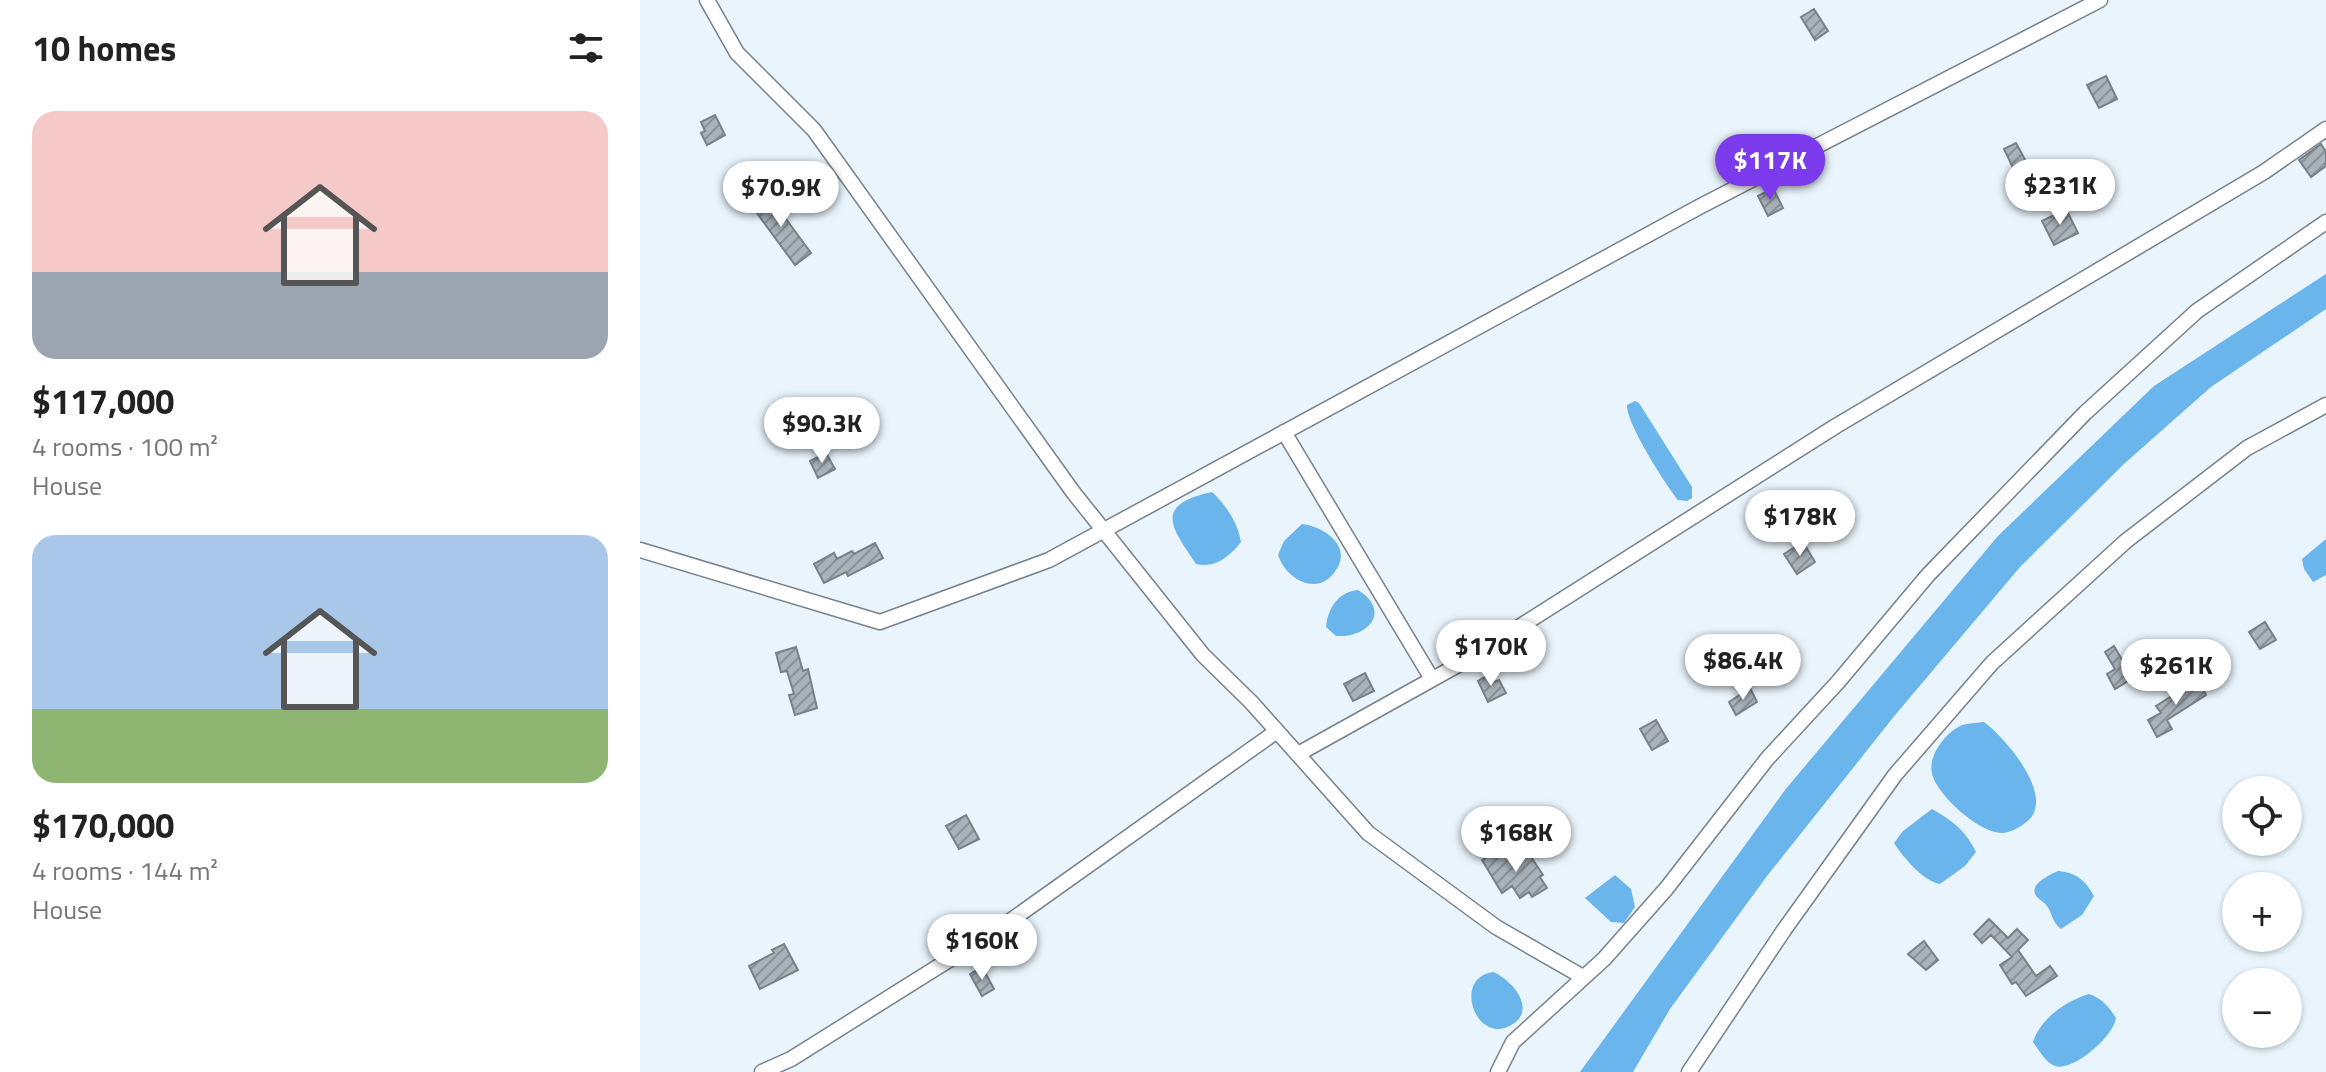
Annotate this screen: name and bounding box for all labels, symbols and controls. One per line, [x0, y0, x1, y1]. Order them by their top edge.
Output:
text: 10 homes [32, 22, 176, 74]
icon: filters [564, 26, 608, 70]
pin: $117K [1714, 134, 1826, 202]
text: $117K [1733, 140, 1807, 179]
pin: $231K [2004, 159, 2116, 227]
pin: $70.9K [716, 161, 846, 229]
icon: home [248, 163, 392, 307]
text: $231K [2023, 165, 2097, 204]
text: $70.9K [741, 167, 821, 206]
text: $117,000 [32, 375, 174, 427]
pin: $90.3K [757, 397, 887, 465]
text: $90.3K [782, 403, 862, 442]
text: 4 rooms · 100 m² [32, 427, 218, 466]
text: House [32, 466, 102, 505]
pin: $178K [1744, 490, 1856, 558]
text: $178K [1763, 496, 1837, 535]
icon: home [248, 587, 392, 731]
pin: $170K [1435, 620, 1547, 688]
text: $170K [1454, 626, 1528, 665]
pin: $86.4K [1678, 634, 1808, 702]
pin: $261K [2120, 639, 2232, 707]
text: $86.4K [1703, 640, 1783, 679]
text: $261K [2139, 645, 2213, 684]
map controls [2222, 776, 2302, 1048]
button: locate [2222, 776, 2302, 856]
text: $170,000 [32, 799, 174, 851]
pin: $168K [1460, 806, 1572, 874]
text: $168K [1479, 812, 1553, 851]
text: 4 rooms · 144 m² [32, 851, 218, 890]
button: + [2222, 872, 2302, 952]
text: House [32, 890, 102, 929]
pin: $160K [926, 914, 1038, 982]
text: $160K [945, 920, 1019, 959]
button: − [2222, 968, 2302, 1048]

